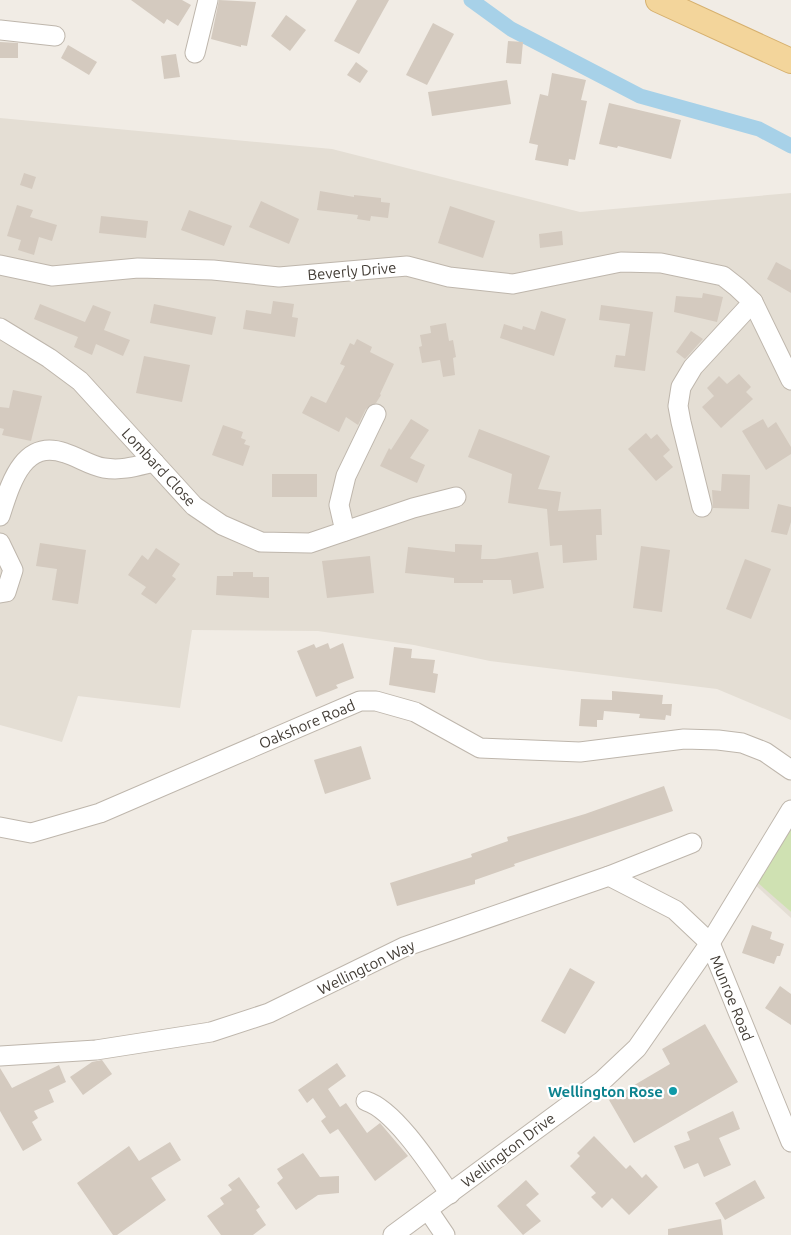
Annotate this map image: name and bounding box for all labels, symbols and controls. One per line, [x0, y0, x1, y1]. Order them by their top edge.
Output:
street label: Beverly Drive [307, 259, 397, 283]
street label: Lombard Close [119, 424, 199, 510]
street label: Oakshore Road [256, 696, 358, 752]
street label: Wellington Way [315, 936, 417, 998]
street label: Munroe Road [707, 953, 757, 1043]
place label: Wellington Rose [548, 1083, 663, 1100]
marker: Wellington Rose [667, 1085, 679, 1097]
street label: Wellington Drive [458, 1109, 558, 1191]

